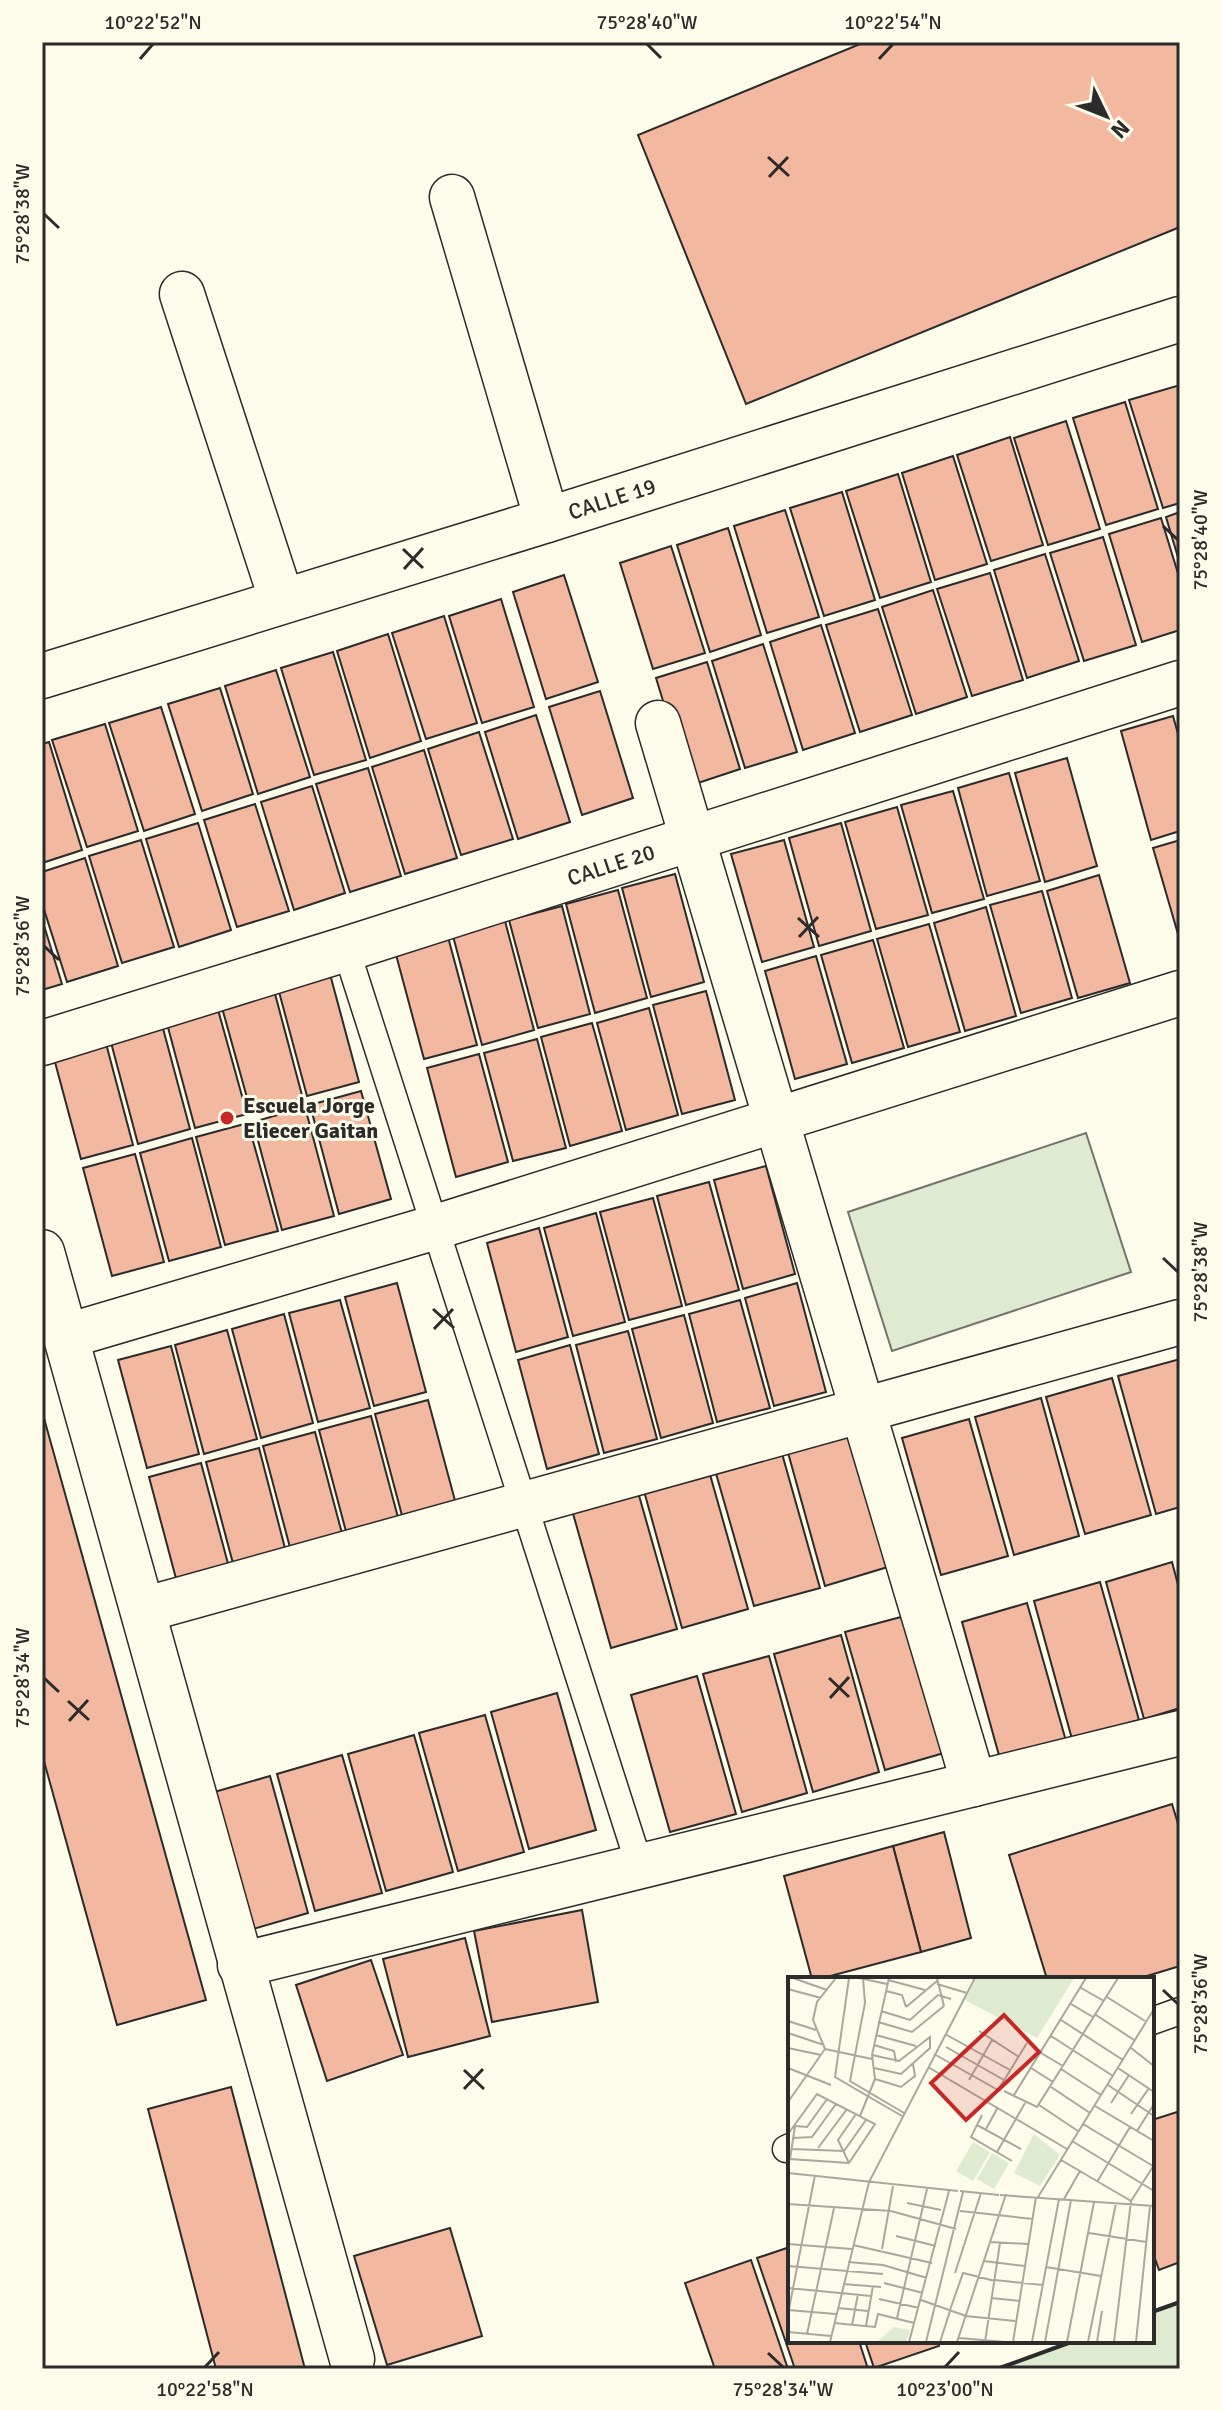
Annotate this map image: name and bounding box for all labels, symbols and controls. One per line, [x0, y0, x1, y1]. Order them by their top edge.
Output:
text: 10°22'52"N [104, 10, 202, 35]
text: 75°28'40"W [596, 10, 698, 35]
text: 10°22'54"N [844, 10, 942, 35]
north arrow [1066, 76, 1146, 156]
text: N [1105, 114, 1135, 144]
text: 75°28'38"W [10, 163, 35, 265]
street label: CALLE 19 [565, 472, 659, 526]
text: 75°28'40"W [1188, 489, 1213, 591]
street label: CALLE 20 [564, 838, 658, 892]
text: 75°28'36"W [10, 895, 35, 997]
place label: Escuela Jorge Eliecer Gaitan [243, 1092, 378, 1144]
marker: Escuela Jorge Eliecer Gaitan [218, 1109, 236, 1127]
text: 75°28'38"W [1188, 1221, 1213, 1323]
text: 75°28'34"W [10, 1627, 35, 1729]
text: 75°28'36"W [1188, 1953, 1213, 2055]
inset map [788, 1977, 1154, 2343]
text: 10°22'58"N [156, 2377, 254, 2402]
text: 75°28'34"W [732, 2377, 834, 2402]
text: 10°23'00"N [896, 2377, 994, 2402]

